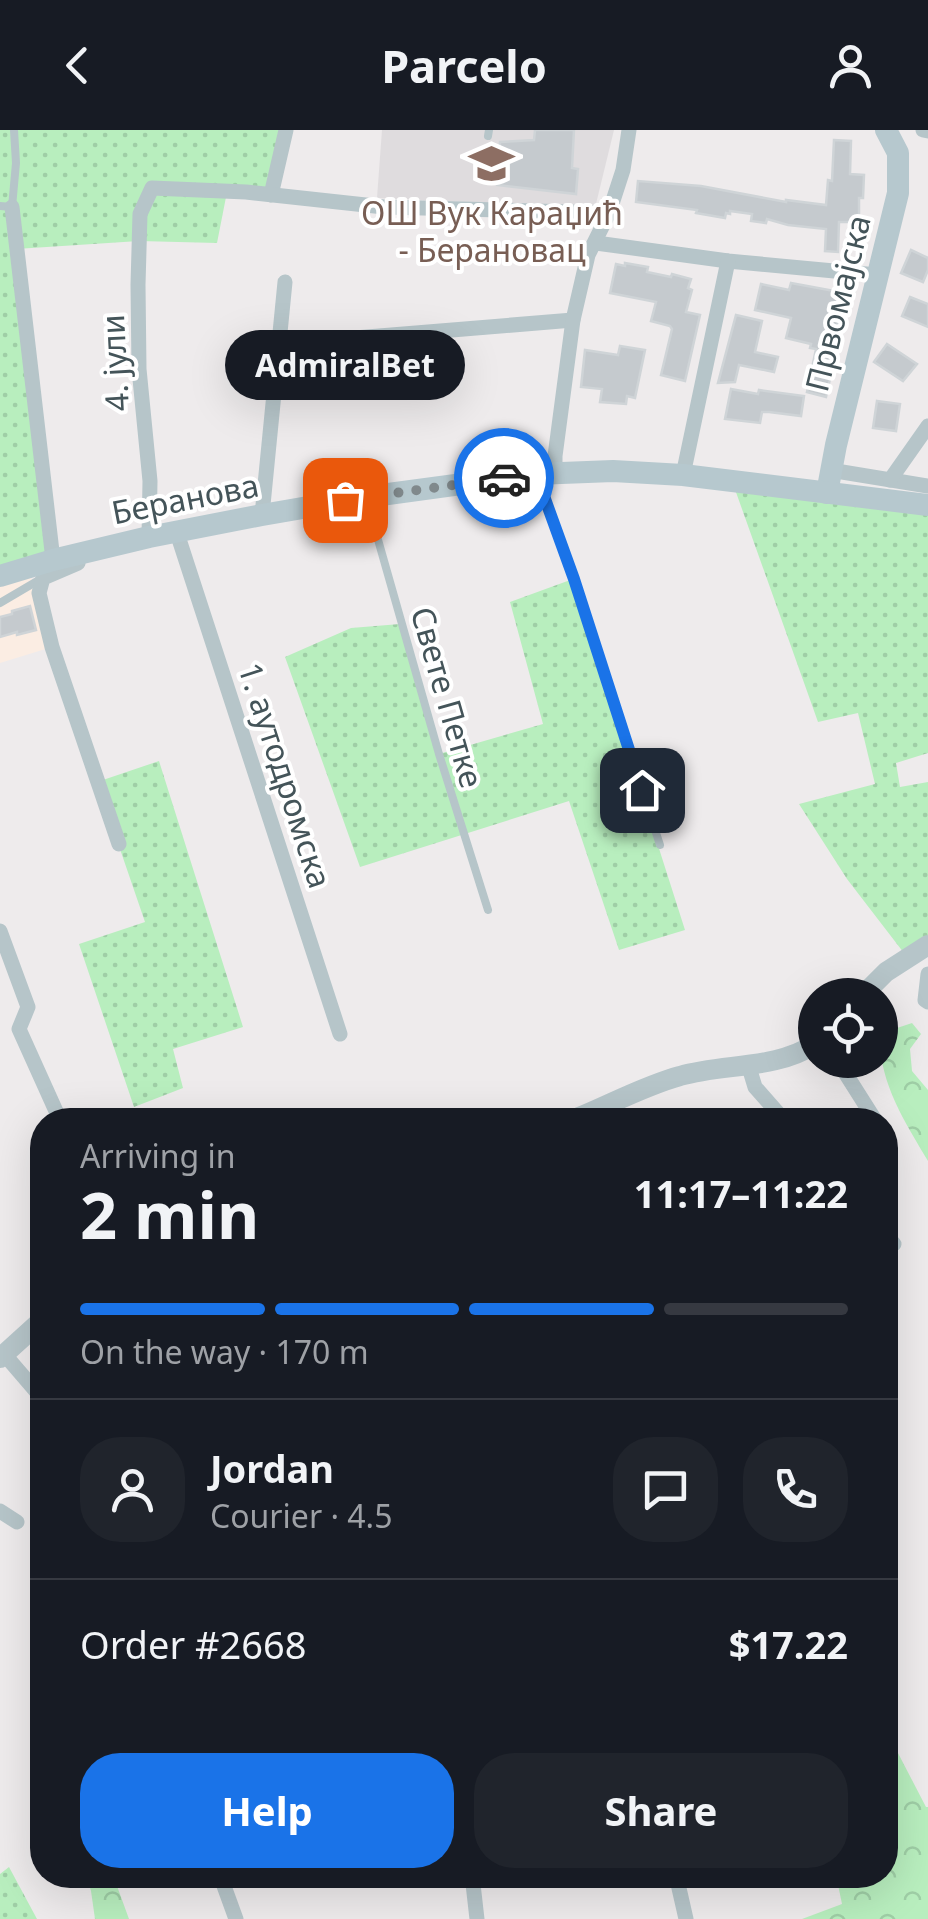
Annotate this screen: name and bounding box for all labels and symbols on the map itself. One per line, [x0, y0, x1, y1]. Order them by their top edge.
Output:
school or university icon: ОШ Вук Караџић - Берановац [468, 140, 516, 188]
place label: ОШ Вук Караџић - Берановац [361, 191, 623, 271]
street label: Првомајска [794, 210, 880, 396]
street label: 4. јули [90, 314, 138, 412]
callout: AdmiralBet [225, 330, 465, 400]
courier [454, 428, 554, 528]
pin [303, 458, 388, 543]
street label: Беранова [108, 463, 262, 533]
street label: Свете Петке [402, 602, 494, 792]
street label: 1. аутодромска [229, 657, 343, 893]
pin [600, 748, 685, 833]

